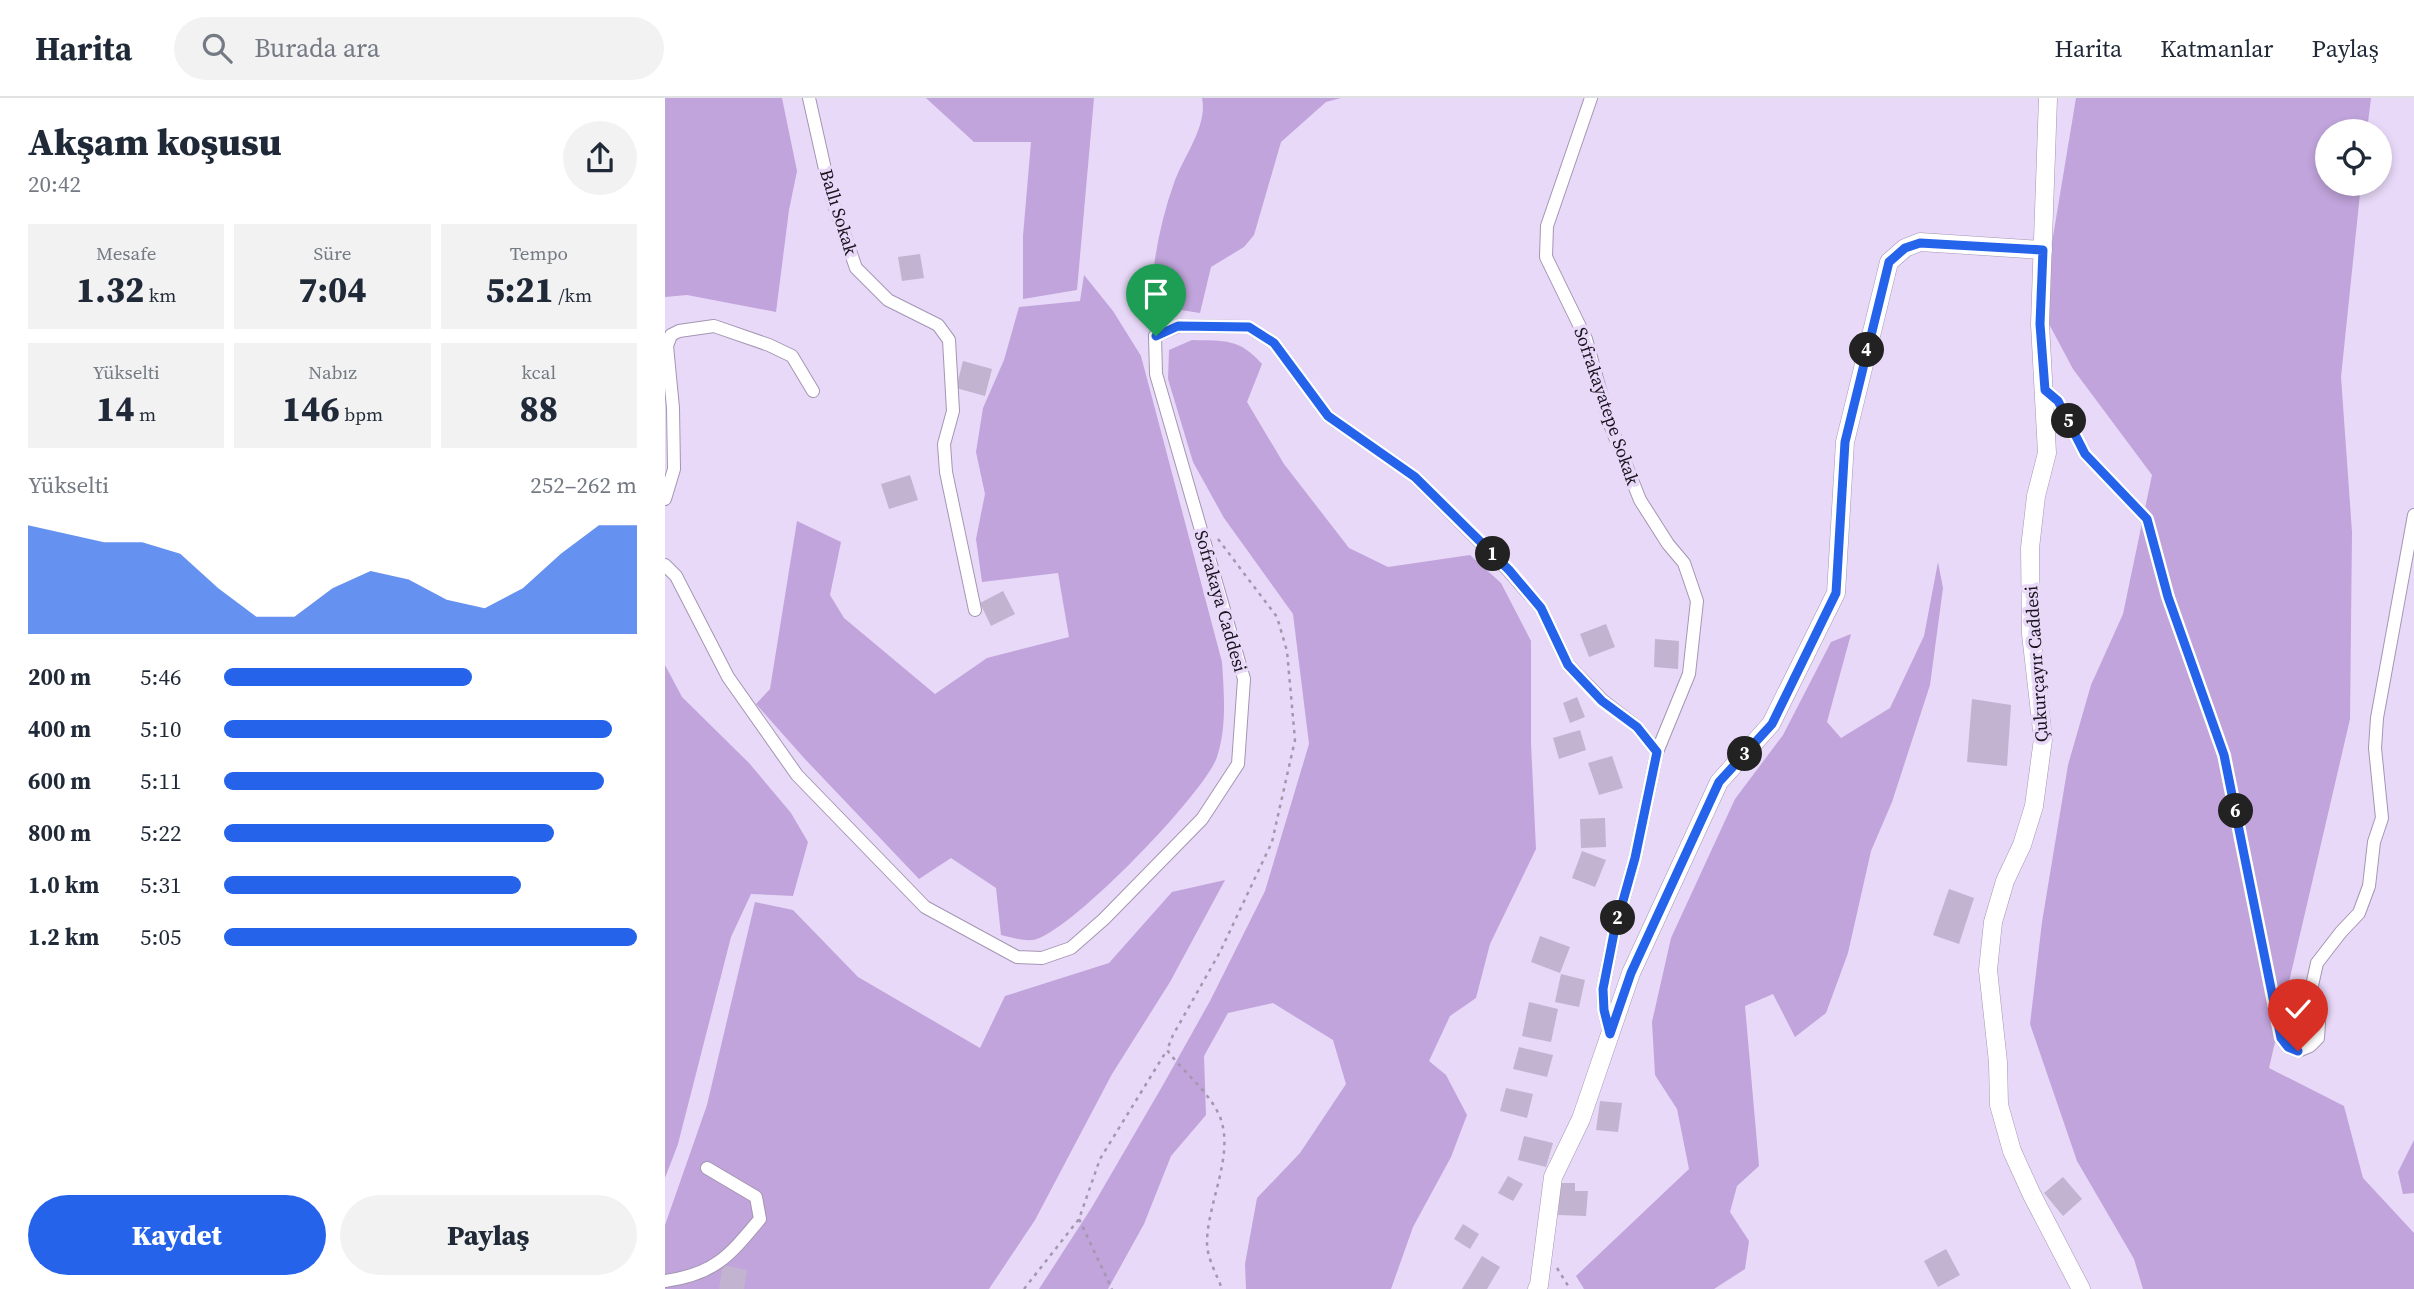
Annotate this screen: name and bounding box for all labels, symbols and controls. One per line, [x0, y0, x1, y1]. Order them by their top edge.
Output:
search box [174, 17, 664, 80]
text: Harita [35, 26, 132, 71]
icon: search [198, 29, 236, 67]
text: Burada ara [254, 30, 380, 66]
text: Harita [2054, 32, 2122, 65]
text: Katmanlar [2160, 32, 2274, 65]
text: Paylaş [2312, 32, 2379, 65]
text: Akşam koşusu [28, 116, 282, 168]
map controls [2315, 119, 2392, 196]
button: locate [2315, 119, 2392, 196]
button: share [563, 121, 637, 195]
street label: Ballı Sokak [814, 166, 864, 258]
text: 20:42 [28, 168, 81, 200]
text: Mesafe [96, 240, 156, 266]
text: Süre [313, 240, 352, 266]
text: Tempo [510, 240, 568, 266]
pin [1126, 264, 1186, 336]
text: 1.32 [76, 266, 144, 314]
text: 7:04 [298, 266, 367, 314]
text: 5:21 [486, 266, 554, 314]
icon: arrive [1137, 275, 1175, 313]
text: km [144, 282, 176, 308]
text: /km [554, 282, 592, 308]
street label: Sofrakayatepe Sokak [1568, 324, 1646, 488]
pin: 4 [1849, 332, 1885, 368]
text: 4 [1861, 336, 1872, 362]
text: Yükselti [93, 359, 160, 385]
text: Nabız [308, 359, 357, 385]
text: kcal [522, 359, 556, 385]
text: 14 [96, 385, 135, 433]
text: 146 [282, 385, 340, 433]
text: 88 [520, 385, 558, 433]
text: m [135, 401, 156, 427]
text: bpm [340, 401, 383, 427]
pin: 5 [2051, 404, 2087, 438]
text: 5 [2063, 407, 2074, 433]
text: Yükselti [28, 469, 109, 501]
text: 252–262 m [530, 469, 637, 501]
street label: Sofrakaya Caddesi [1189, 527, 1253, 675]
pin: 1 [1475, 536, 1511, 572]
text: 1 [1487, 540, 1498, 566]
street label: Çukurçayır Caddesi [2018, 585, 2054, 743]
text: 200 m [28, 661, 91, 693]
text: 5:46 [140, 661, 181, 693]
text: 400 m [28, 713, 91, 745]
text: 5:10 [140, 713, 181, 745]
pin: 3 [1727, 736, 1763, 772]
text: 3 [1739, 740, 1750, 766]
text: 600 m [28, 765, 91, 797]
text: 5:11 [140, 765, 181, 797]
pin: 6 [2219, 794, 2253, 828]
text: 6 [2230, 797, 2241, 823]
text: 800 m [28, 817, 91, 849]
text: 5:22 [140, 817, 181, 849]
text: 1.0 km [28, 869, 99, 901]
text: 5:31 [140, 869, 181, 901]
pin: 2 [1601, 900, 1635, 936]
text: 2 [1612, 904, 1623, 930]
text: 1.2 km [28, 921, 99, 953]
text: 5:05 [140, 921, 181, 953]
pin [2268, 979, 2328, 1051]
icon: check [2279, 990, 2317, 1028]
button: Kaydet [28, 1195, 326, 1275]
button: Paylaş [340, 1195, 637, 1275]

